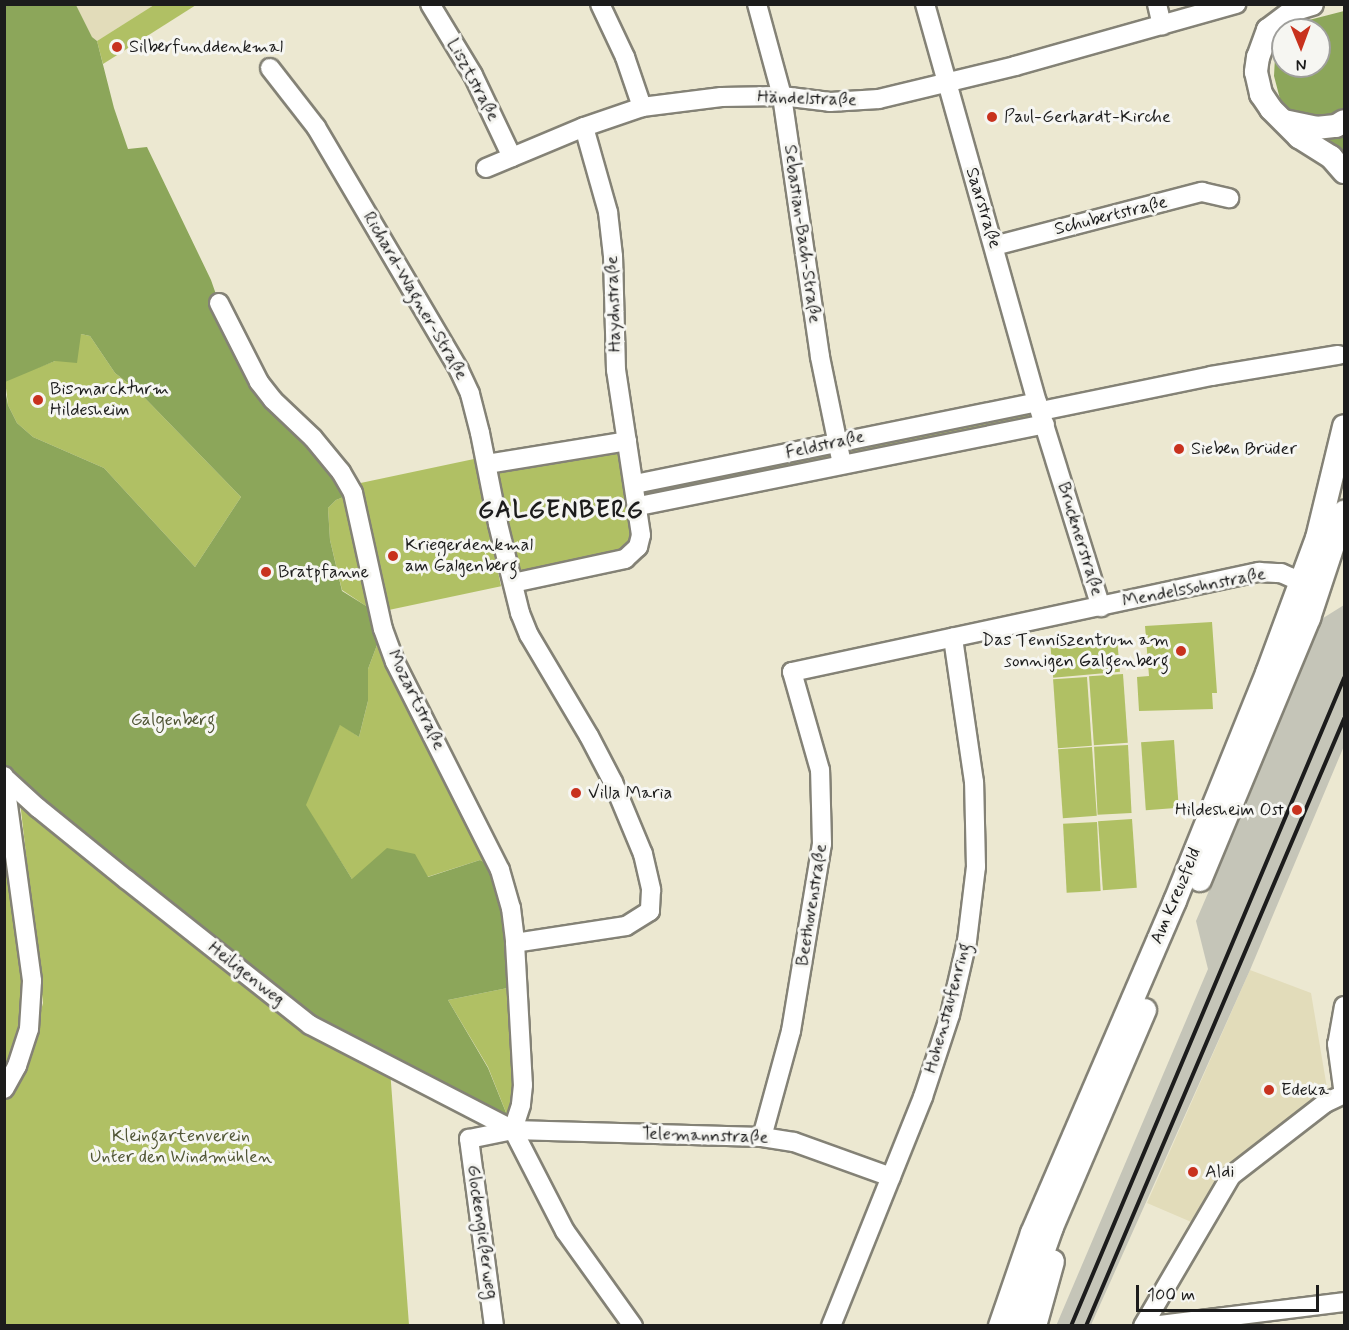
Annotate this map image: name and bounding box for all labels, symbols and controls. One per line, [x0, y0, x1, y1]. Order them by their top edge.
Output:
north arrow [1271, 18, 1331, 78]
street label: Lisztstraße [442, 35, 504, 125]
place label: Silberfunddenkmal [129, 36, 283, 58]
marker: Silberfunddenkmal [110, 40, 124, 54]
text: N [1296, 54, 1307, 75]
street label: Händelstraße [757, 86, 857, 112]
place label: Paul-Gerhardt-Kirche [1004, 106, 1171, 128]
marker: Paul-Gerhardt-Kirche [985, 110, 999, 124]
street label: Sebastian-Bach-Straße [779, 143, 825, 325]
street label: Saarstraße [960, 165, 1006, 251]
street label: Schubertstraße [1052, 192, 1170, 240]
street label: Richard-Wagner-Straße [358, 208, 472, 384]
street label: Haydnstraße [602, 255, 626, 353]
place label: Bismarckturm Hildesheim [50, 379, 169, 422]
marker: Bismarckturm Hildesheim [31, 393, 45, 407]
street label: Feldstraße [784, 426, 866, 464]
place label: Sieben Brüder [1191, 438, 1296, 460]
marker: Sieben Brüder [1172, 442, 1186, 456]
street label: Brucknerstraße [1052, 480, 1108, 598]
district label: GALGENBERG [476, 497, 646, 525]
place label: Kriegerdenkmal am Galgenberg [405, 535, 533, 578]
marker: Kriegerdenkmal am Galgenberg [386, 549, 400, 563]
place label: Bratpfanne [278, 561, 369, 583]
street label: Mendelssohnstraße [1121, 564, 1267, 612]
marker: Bratpfanne [259, 565, 273, 579]
place label: Das Tenniszentrum am sonnigen Galgenberg [977, 630, 1169, 672]
marker: Das Tenniszentrum am sonnigen Galgenberg [1174, 644, 1188, 658]
street label: Mozartstraße [382, 646, 450, 754]
park label: Galgenberg [131, 709, 215, 731]
place label: Villa Maria [588, 782, 673, 804]
marker: Villa Maria [569, 786, 583, 800]
place label: Hildesheim Ost [1175, 799, 1284, 821]
marker: Hildesheim Ost [1288, 801, 1306, 819]
street label: Beethovenstraße [792, 842, 832, 968]
street label: Am Kreuzfeld [1146, 844, 1206, 948]
street label: Heiligenweg [203, 937, 289, 1011]
street label: Hohenstaufenring [920, 940, 976, 1076]
place label: Edeka [1281, 1079, 1329, 1101]
marker: Edeka [1262, 1083, 1276, 1097]
street label: Telemannstraße [641, 1123, 769, 1149]
park label: Kleingartenverein Unter den Windmühlen [91, 1126, 271, 1168]
place label: Aldi [1205, 1161, 1234, 1183]
street label: Glockengießerweg [462, 1163, 502, 1301]
marker: Aldi [1186, 1165, 1200, 1179]
scale bar [1139, 1273, 1322, 1311]
text: 100 m [1147, 1283, 1195, 1307]

